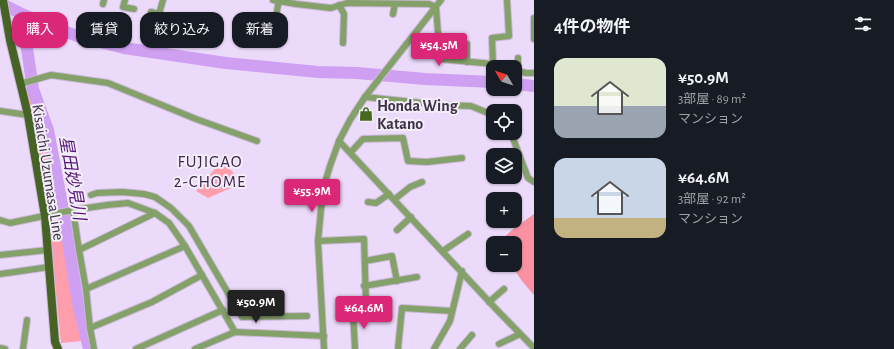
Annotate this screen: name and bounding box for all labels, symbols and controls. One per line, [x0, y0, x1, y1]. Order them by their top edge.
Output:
chip: 購入 [12, 12, 68, 48]
chip: 賃貸 [76, 12, 132, 48]
chip: 絞り込み [140, 12, 224, 48]
chip: 新着 [232, 12, 288, 48]
icon: filters [852, 13, 874, 35]
text: 4件の物件 [554, 18, 631, 35]
pin: ¥54.5M [406, 33, 472, 67]
text: ¥54.5M [420, 39, 458, 52]
north arrow [486, 60, 522, 96]
map controls [486, 60, 522, 272]
text: ¥50.9M [678, 69, 729, 86]
icon: home [586, 74, 634, 122]
text: 3部屋 · 89 m² [678, 93, 746, 106]
place label: Honda Wing Katano [377, 98, 459, 132]
street label: Kisaichi Uzumasa Line [29, 103, 67, 241]
button: locate [486, 104, 522, 140]
shop icon: Honda Wing Katano [358, 106, 374, 122]
text: マンション [678, 113, 743, 126]
water label: 星田妙見川 [57, 135, 90, 223]
button: layers [486, 148, 522, 184]
district label: FUJIGAO 2-CHOME [174, 153, 246, 190]
text: ¥64.6M [678, 169, 729, 186]
icon: home [586, 174, 634, 222]
pin: ¥55.9M [279, 179, 345, 213]
text: ¥55.9M [293, 185, 331, 198]
button: + [486, 192, 522, 228]
text: 3部屋 · 92 m² [678, 193, 746, 206]
text: マンション [678, 213, 743, 226]
button: − [486, 236, 522, 272]
pin: ¥50.9M [223, 290, 289, 324]
text: ¥50.9M [237, 296, 275, 309]
pin: ¥64.6M [331, 296, 397, 330]
text: ¥64.6M [344, 302, 384, 315]

